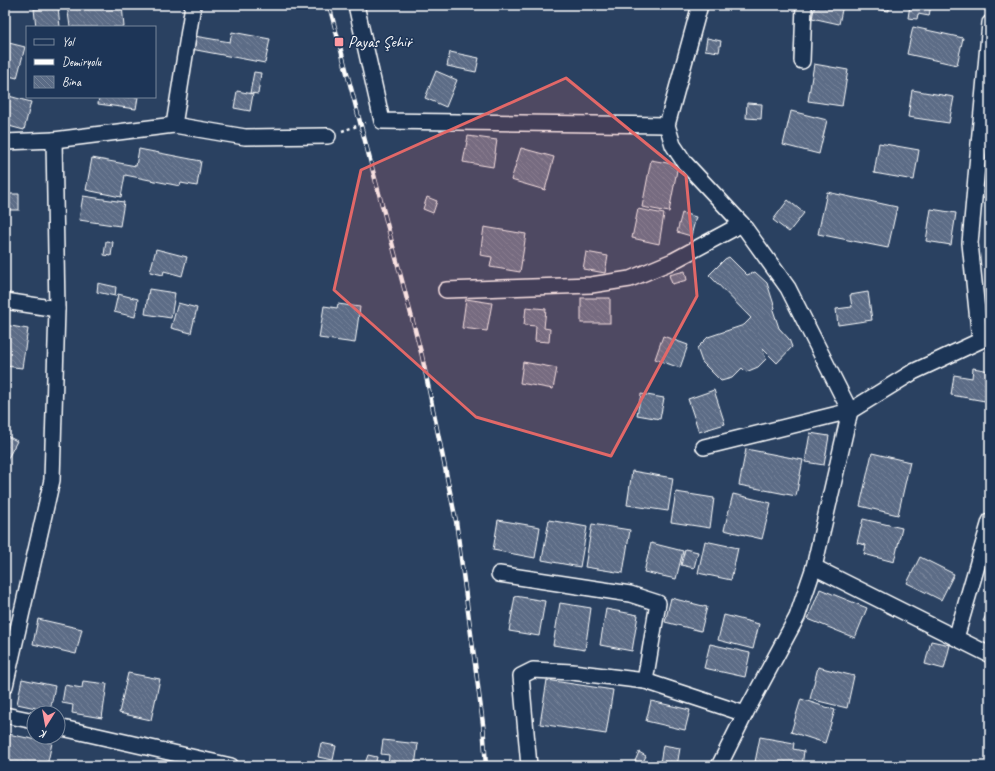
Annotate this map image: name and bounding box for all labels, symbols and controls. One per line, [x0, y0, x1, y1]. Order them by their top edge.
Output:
legend [26, 26, 156, 98]
place label: Payas Şehi̇r [348, 32, 414, 52]
text: Yol [62, 34, 76, 50]
marker: Payas Şehi̇r [333, 36, 345, 48]
text: Demiryolu [62, 54, 103, 70]
text: Bina [62, 74, 82, 90]
north arrow [26, 705, 66, 745]
text: K [38, 727, 48, 742]

